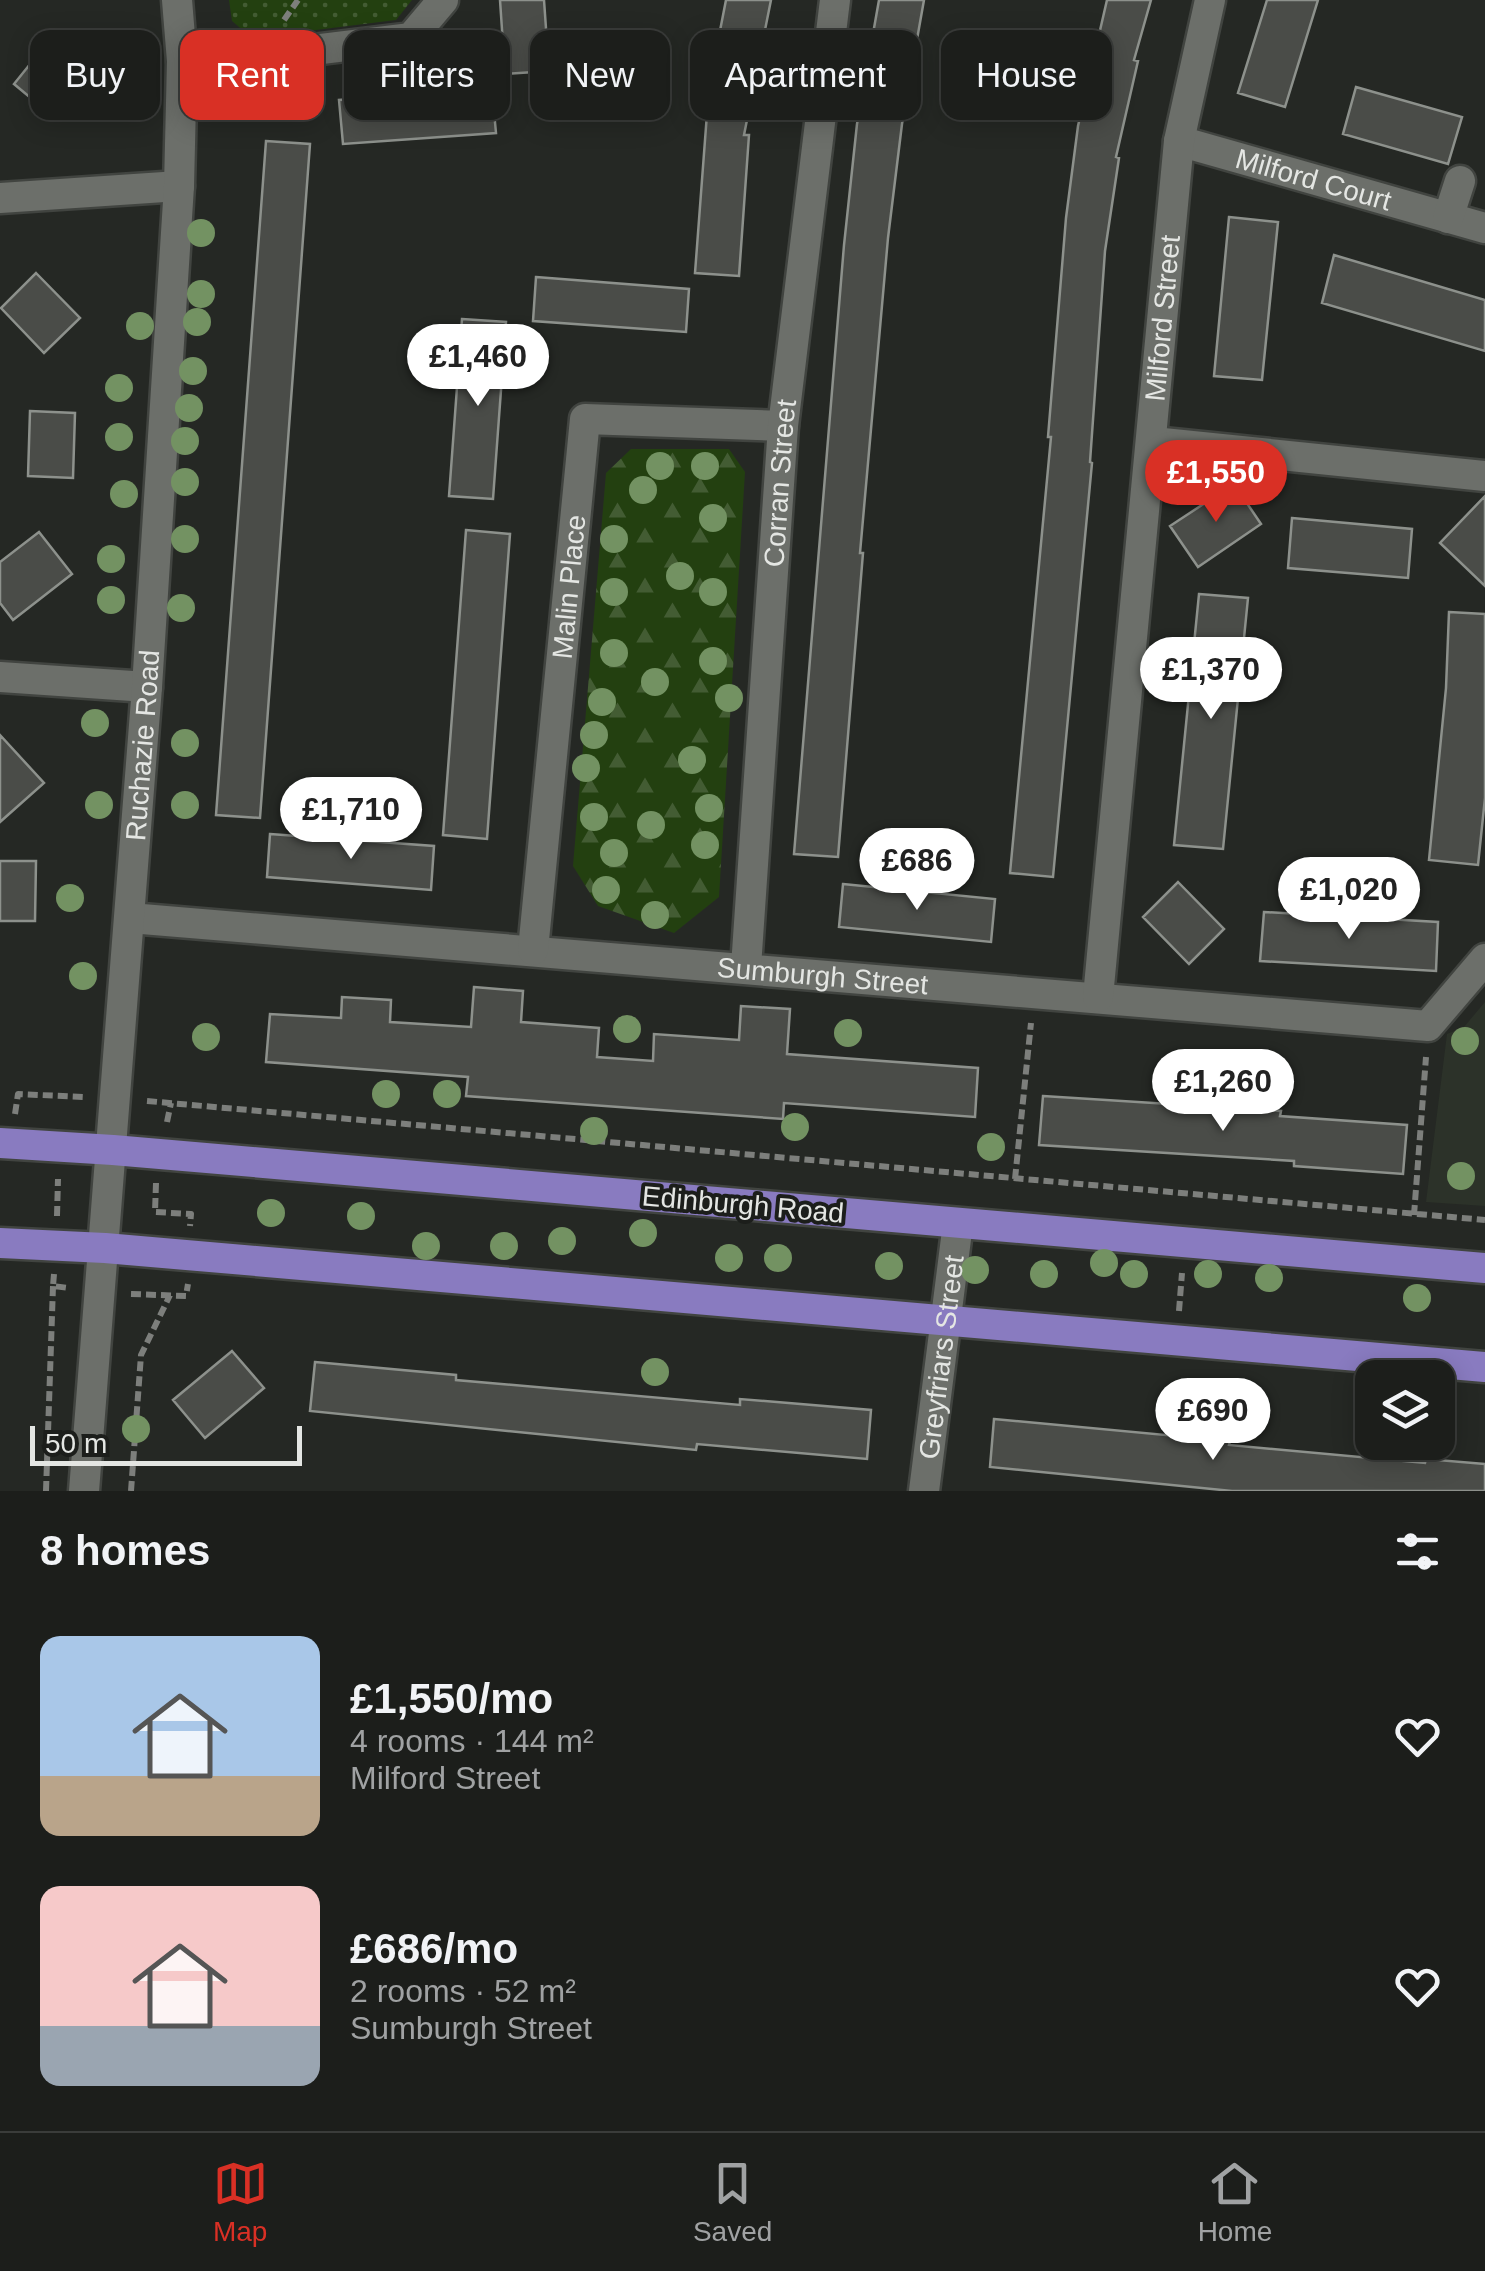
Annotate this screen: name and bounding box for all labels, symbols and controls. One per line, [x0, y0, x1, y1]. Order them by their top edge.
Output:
chip: Buy [30, 30, 160, 120]
chip: Rent [180, 30, 324, 120]
chip: Filters [344, 30, 510, 120]
chip: New [530, 30, 670, 120]
chip: Apartment [690, 30, 921, 120]
chip: House [941, 30, 1112, 120]
street label: Milford Court [1232, 143, 1395, 217]
street label: Milford Street [1139, 233, 1186, 402]
pin: £1,460 [397, 324, 559, 409]
text: £1,460 [429, 338, 527, 374]
street label: Corran Street [758, 397, 802, 568]
pin: £1,550 [1135, 440, 1297, 525]
text: £1,550 [1167, 454, 1265, 490]
street label: Malin Place [547, 513, 592, 660]
pin: £1,370 [1130, 637, 1292, 722]
street label: Ruchazie Road [120, 649, 165, 842]
text: £1,370 [1162, 651, 1260, 687]
pin: £1,710 [270, 777, 432, 862]
text: £1,710 [302, 791, 400, 827]
pin: £686 [858, 828, 976, 913]
text: £686 [881, 842, 953, 878]
pin: £1,020 [1268, 857, 1430, 942]
text: £1,020 [1300, 871, 1398, 907]
street label: Sumburgh Street [716, 952, 930, 1000]
pin: £1,260 [1142, 1049, 1304, 1134]
text: £1,260 [1174, 1063, 1272, 1099]
street label: Edinburgh Road [641, 1180, 845, 1229]
street label: Greyfriars Street [913, 1253, 970, 1461]
map controls [1355, 1360, 1455, 1460]
button: layers [1355, 1360, 1455, 1460]
pin: £690 [1154, 1378, 1272, 1463]
text: £690 [1177, 1392, 1249, 1428]
scale bar [30, 1421, 302, 1466]
text: 50 m [45, 1428, 107, 1459]
icon: filters [1390, 1524, 1445, 1579]
text: 8 homes [40, 1527, 210, 1574]
text: £1,550/mo [350, 1675, 553, 1722]
icon: home [120, 1676, 240, 1796]
icon: heart [1390, 1709, 1445, 1764]
text: 4 rooms · 144 m² [350, 1723, 594, 1759]
text: Milford Street [350, 1760, 540, 1796]
text: £686/mo [350, 1925, 518, 1972]
icon: home [120, 1926, 240, 2046]
icon: heart [1390, 1959, 1445, 2014]
text: 2 rooms · 52 m² [350, 1973, 576, 2009]
text: Sumburgh Street [350, 2010, 592, 2046]
tab: Map [213, 2156, 268, 2248]
tab: Saved [693, 2156, 772, 2248]
tab: Home [1198, 2156, 1272, 2248]

